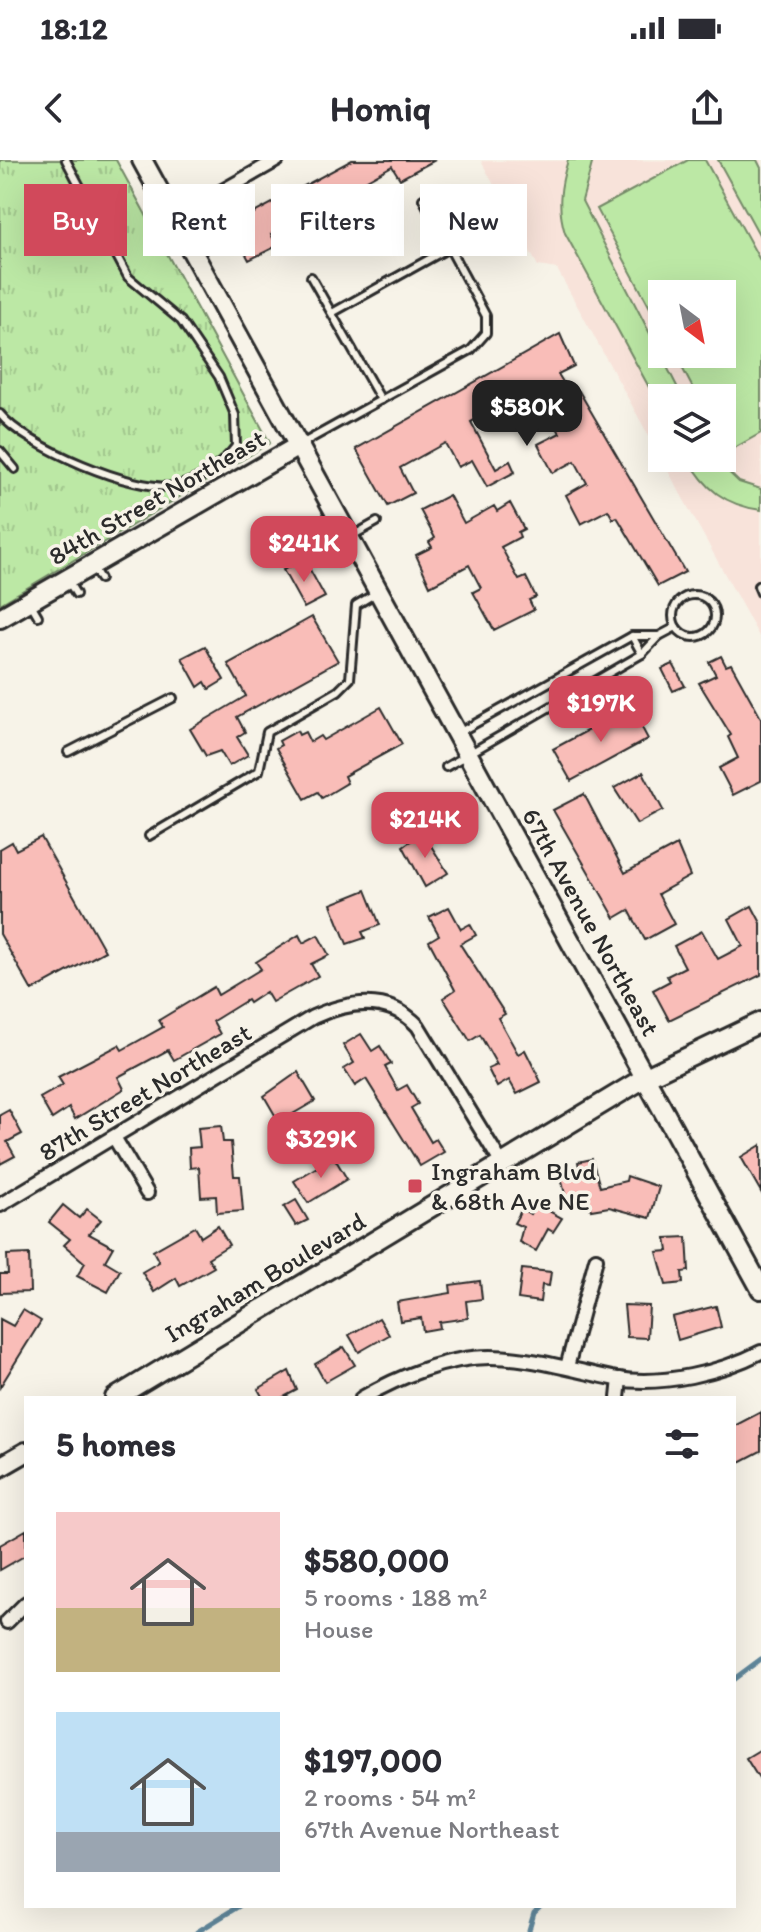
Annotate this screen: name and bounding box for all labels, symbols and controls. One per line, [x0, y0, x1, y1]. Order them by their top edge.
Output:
text: 18:12 [40, 10, 107, 47]
icon: back [32, 86, 76, 130]
icon: share [685, 86, 729, 130]
text: Homiq [330, 87, 431, 130]
chip: Buy [24, 184, 127, 256]
chip: Rent [143, 184, 255, 256]
chip: Filters [271, 184, 404, 256]
chip: New [420, 184, 527, 256]
north arrow [648, 280, 736, 368]
map controls [648, 280, 736, 472]
pin: $580K [471, 380, 583, 448]
button: layers [648, 384, 736, 472]
text: $580K [490, 390, 564, 422]
street label: 84th Street Northeast [43, 422, 271, 572]
pin: $241K [248, 516, 360, 584]
text: $241K [268, 526, 340, 558]
pin: $197K [545, 676, 657, 744]
text: $197K [567, 686, 635, 718]
pin: $214K [369, 792, 481, 860]
text: $214K [389, 802, 461, 834]
street label: 67th Avenue Northeast [515, 802, 667, 1042]
street label: 87th Street Northeast [33, 1016, 257, 1168]
pin: $329K [265, 1112, 377, 1180]
text: $329K [285, 1122, 357, 1154]
place label: Ingraham Blvd & 68th Ave NE [431, 1155, 596, 1217]
marker: Ingraham Blvd & 68th Ave NE [406, 1177, 424, 1195]
street label: Ingraham Boulevard [159, 1204, 371, 1350]
icon: filters [660, 1422, 704, 1466]
text: 5 homes [56, 1424, 176, 1465]
text: $580,000 [304, 1540, 450, 1581]
icon: home [120, 1544, 216, 1640]
text: 5 rooms · 188 m² [304, 1581, 487, 1613]
text: House [304, 1613, 374, 1645]
text: $197,000 [304, 1740, 443, 1781]
icon: home [120, 1744, 216, 1840]
text: 2 rooms · 54 m² [304, 1781, 476, 1813]
text: 67th Avenue Northeast [304, 1813, 560, 1845]

